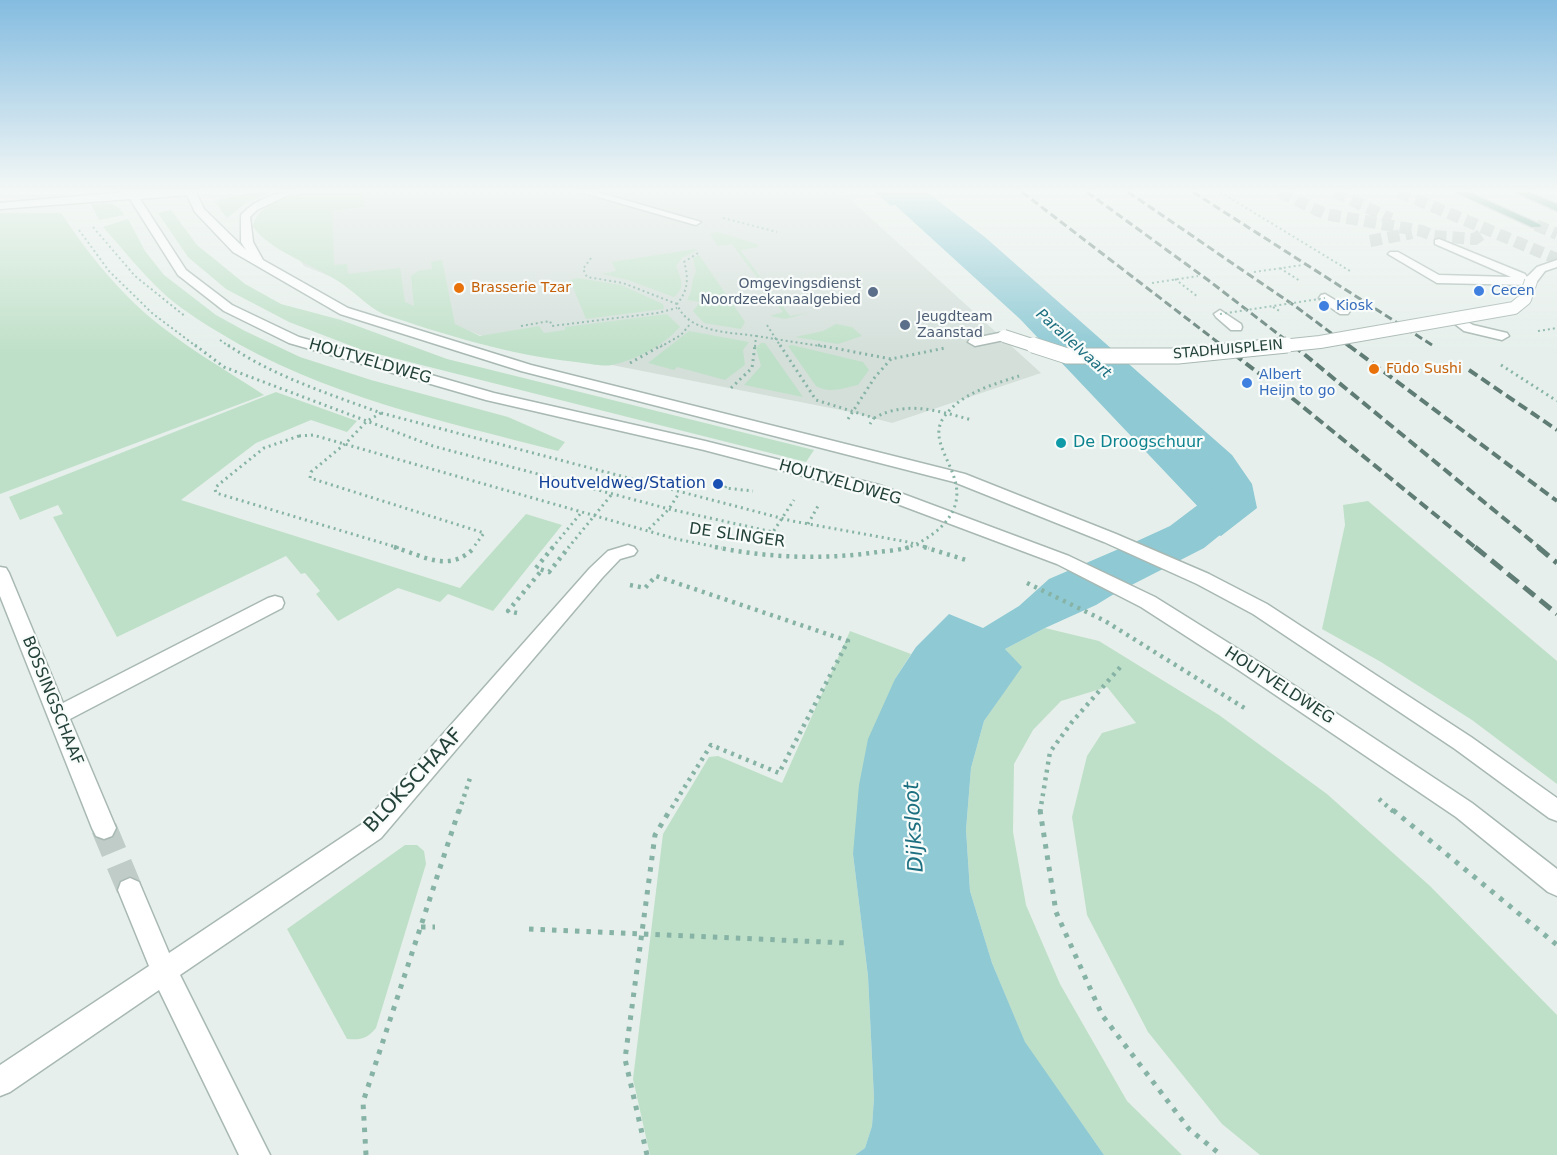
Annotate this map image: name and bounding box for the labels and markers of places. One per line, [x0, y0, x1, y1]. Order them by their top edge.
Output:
place label: Omgevingsdienst Noordzeekanaalgebied [700, 276, 861, 308]
place label: Brasserie Tzar [471, 280, 571, 296]
marker: Brasserie Tzar [452, 281, 466, 295]
place label: Cecen [1491, 283, 1535, 299]
marker: Cecen [1472, 284, 1486, 298]
marker: Omgevingsdienst Noordzeekanaalgebied [866, 285, 880, 299]
place label: Kiosk [1336, 298, 1373, 314]
marker: Kiosk [1317, 299, 1331, 313]
place label: Jeugdteam Zaanstad [917, 309, 993, 342]
marker: Jeugdteam Zaanstad [898, 318, 912, 332]
place label: Fūdo Sushi [1386, 361, 1462, 377]
marker: Fūdo Sushi [1367, 362, 1381, 376]
place label: Albert Heijn to go [1259, 367, 1335, 400]
marker: Albert Heijn to go [1240, 376, 1254, 390]
place label: De Droogschuur [1073, 433, 1203, 453]
marker: De Droogschuur [1054, 436, 1068, 450]
place label: Houtveldweg/Station [538, 474, 706, 494]
marker: Houtveldweg/Station [711, 477, 725, 491]

